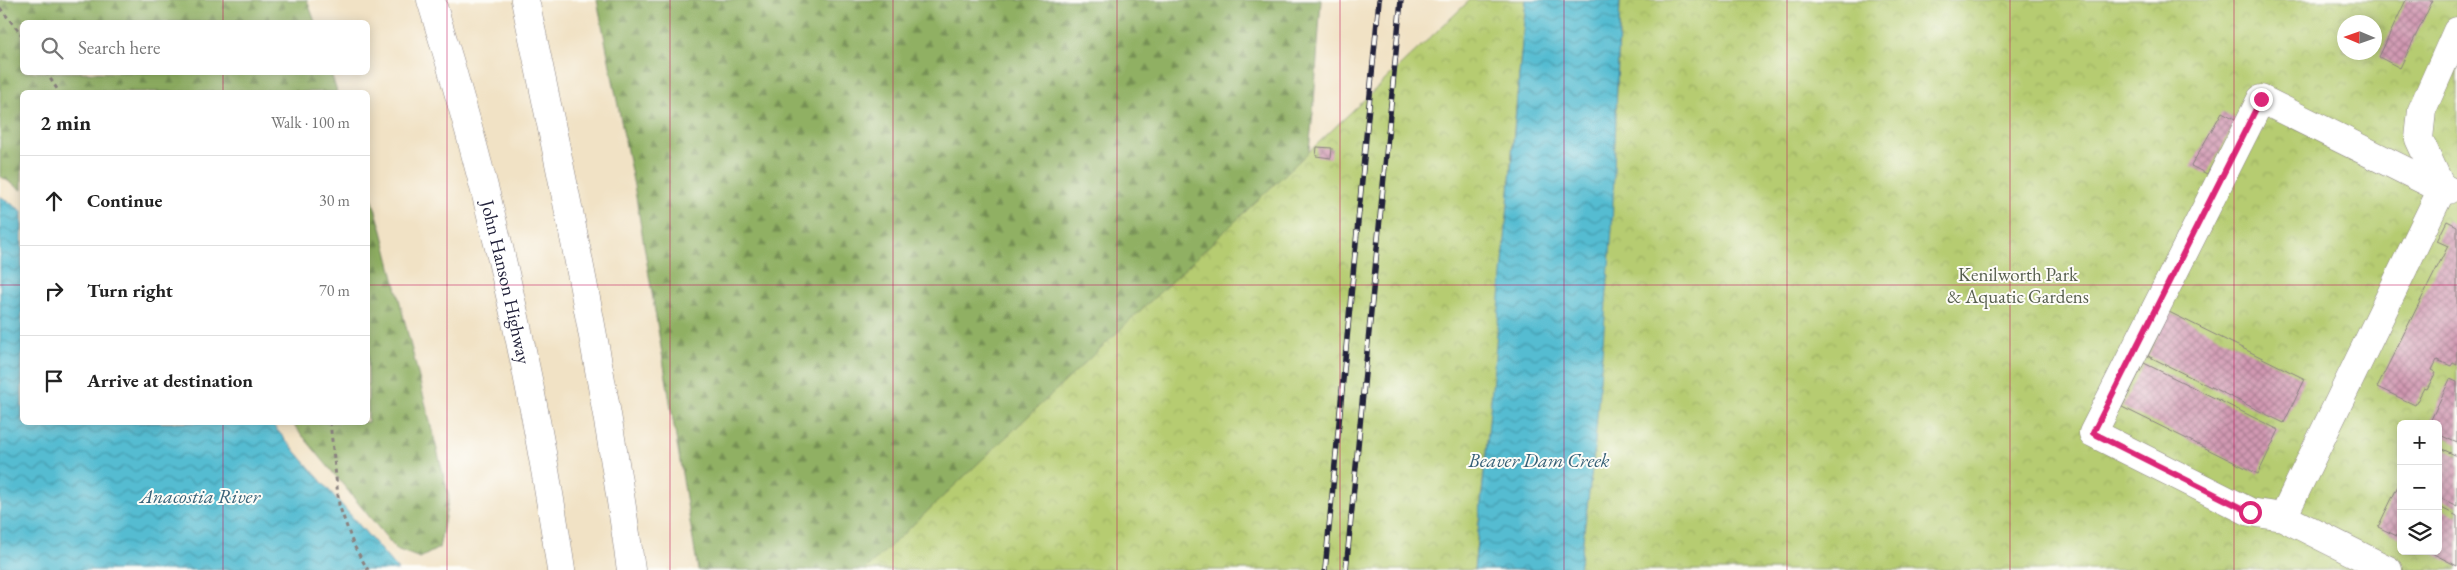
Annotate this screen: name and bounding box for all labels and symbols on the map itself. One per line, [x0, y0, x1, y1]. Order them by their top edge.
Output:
north arrow [2337, 15, 2382, 60]
route end [2250, 88, 2273, 111]
street label: John Hanson Highway [475, 195, 537, 367]
park label: Kenilworth Park & Aquatic Gardens [1947, 262, 2089, 309]
water label: Beaver Dam Creek [1467, 447, 1610, 473]
water label: Anacostia River [138, 483, 261, 509]
route start [2239, 501, 2262, 524]

